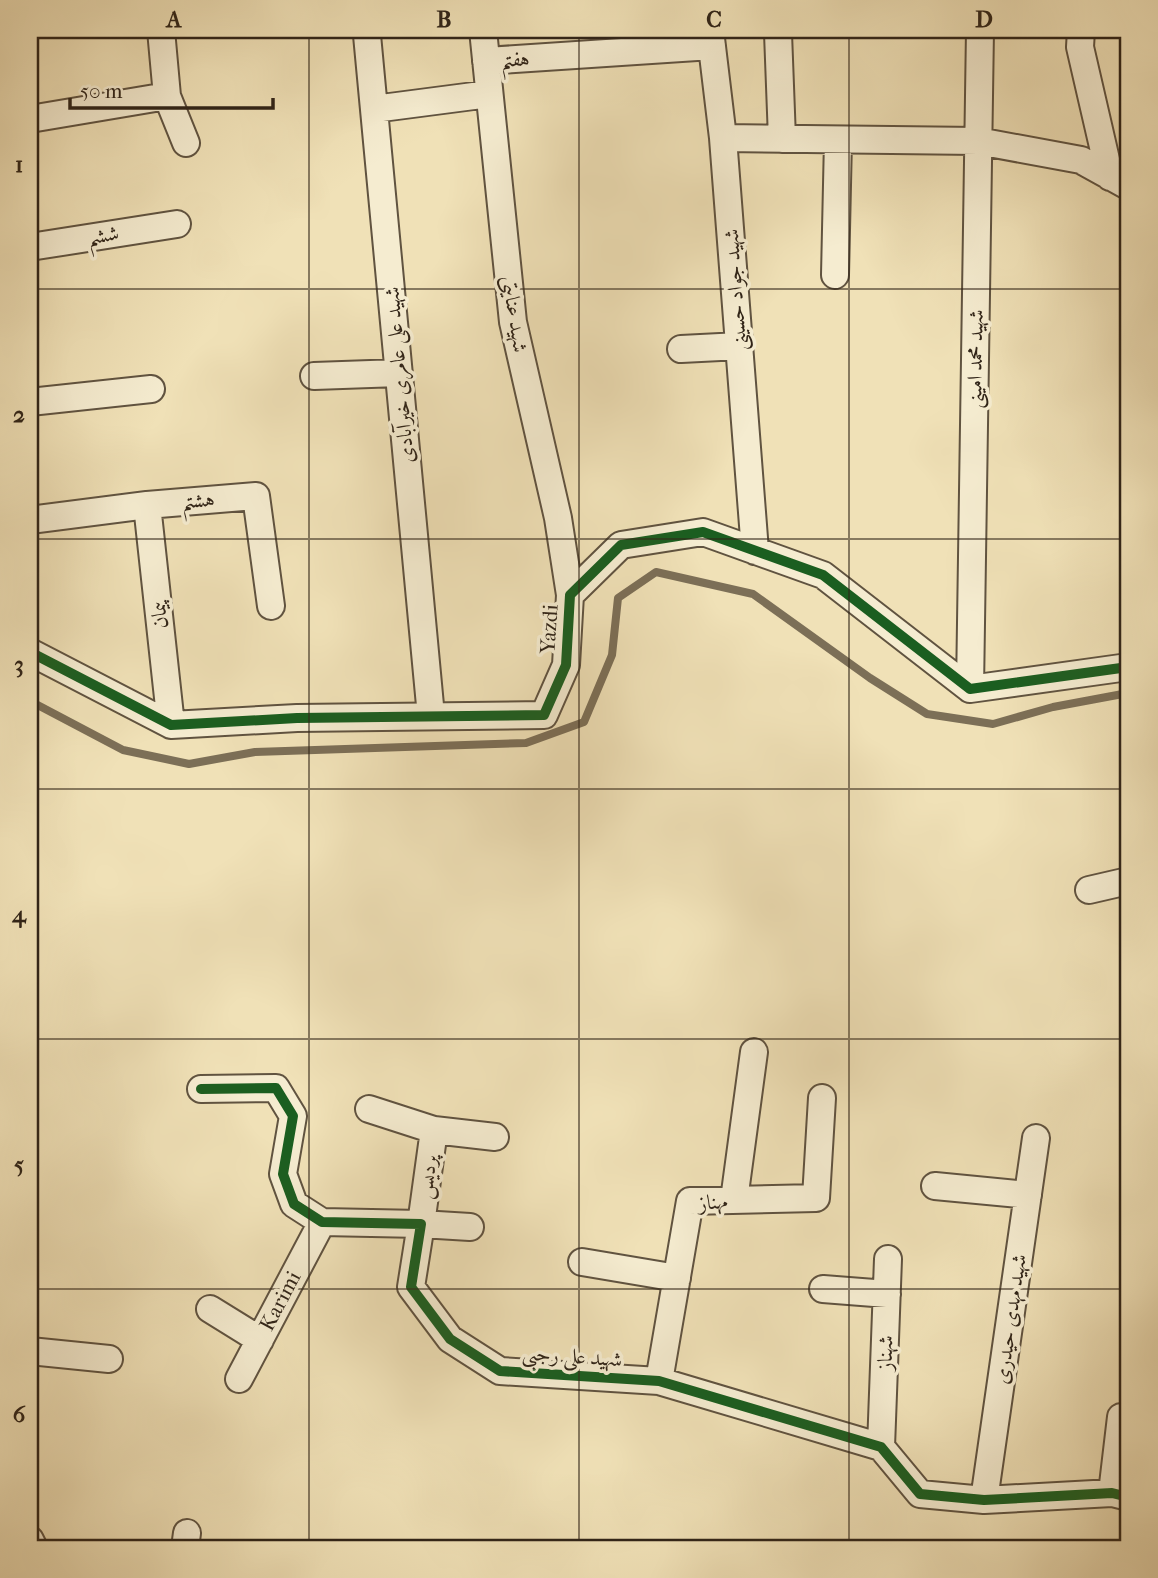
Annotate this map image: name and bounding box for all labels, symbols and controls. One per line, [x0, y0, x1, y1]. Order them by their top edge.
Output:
text: A [165, 6, 183, 33]
text: B [437, 6, 452, 33]
text: C [706, 6, 722, 33]
text: D [975, 6, 993, 33]
street label: هفتم [500, 46, 531, 81]
scale bar [70, 66, 273, 110]
text: 50 m [80, 79, 123, 103]
text: 1 [15, 151, 23, 178]
street label: ششم [85, 221, 122, 258]
street label: شهید جواد حسینی [719, 228, 754, 352]
street label: شهید عنایتی [495, 274, 533, 355]
street label: شهید علی عامری خیرآبادی [378, 285, 423, 464]
street label: شهید محمد امینی [962, 309, 991, 409]
text: 2 [13, 401, 25, 428]
street label: هشتم [180, 487, 216, 522]
street label: پیمان [145, 598, 173, 630]
street label: Yazdi [535, 604, 563, 655]
text: 3 [14, 651, 24, 678]
text: 4 [11, 901, 27, 928]
text: 5 [14, 1151, 24, 1178]
street label: پردیس [412, 1151, 444, 1201]
street label: مهناز [695, 1189, 729, 1217]
street label: شهید مهدی حیدری [989, 1252, 1033, 1386]
street label: Karimi [254, 1267, 306, 1335]
street label: شهناز [872, 1335, 900, 1373]
street label: شهید علی رجبی [521, 1341, 623, 1376]
text: 6 [13, 1401, 26, 1428]

